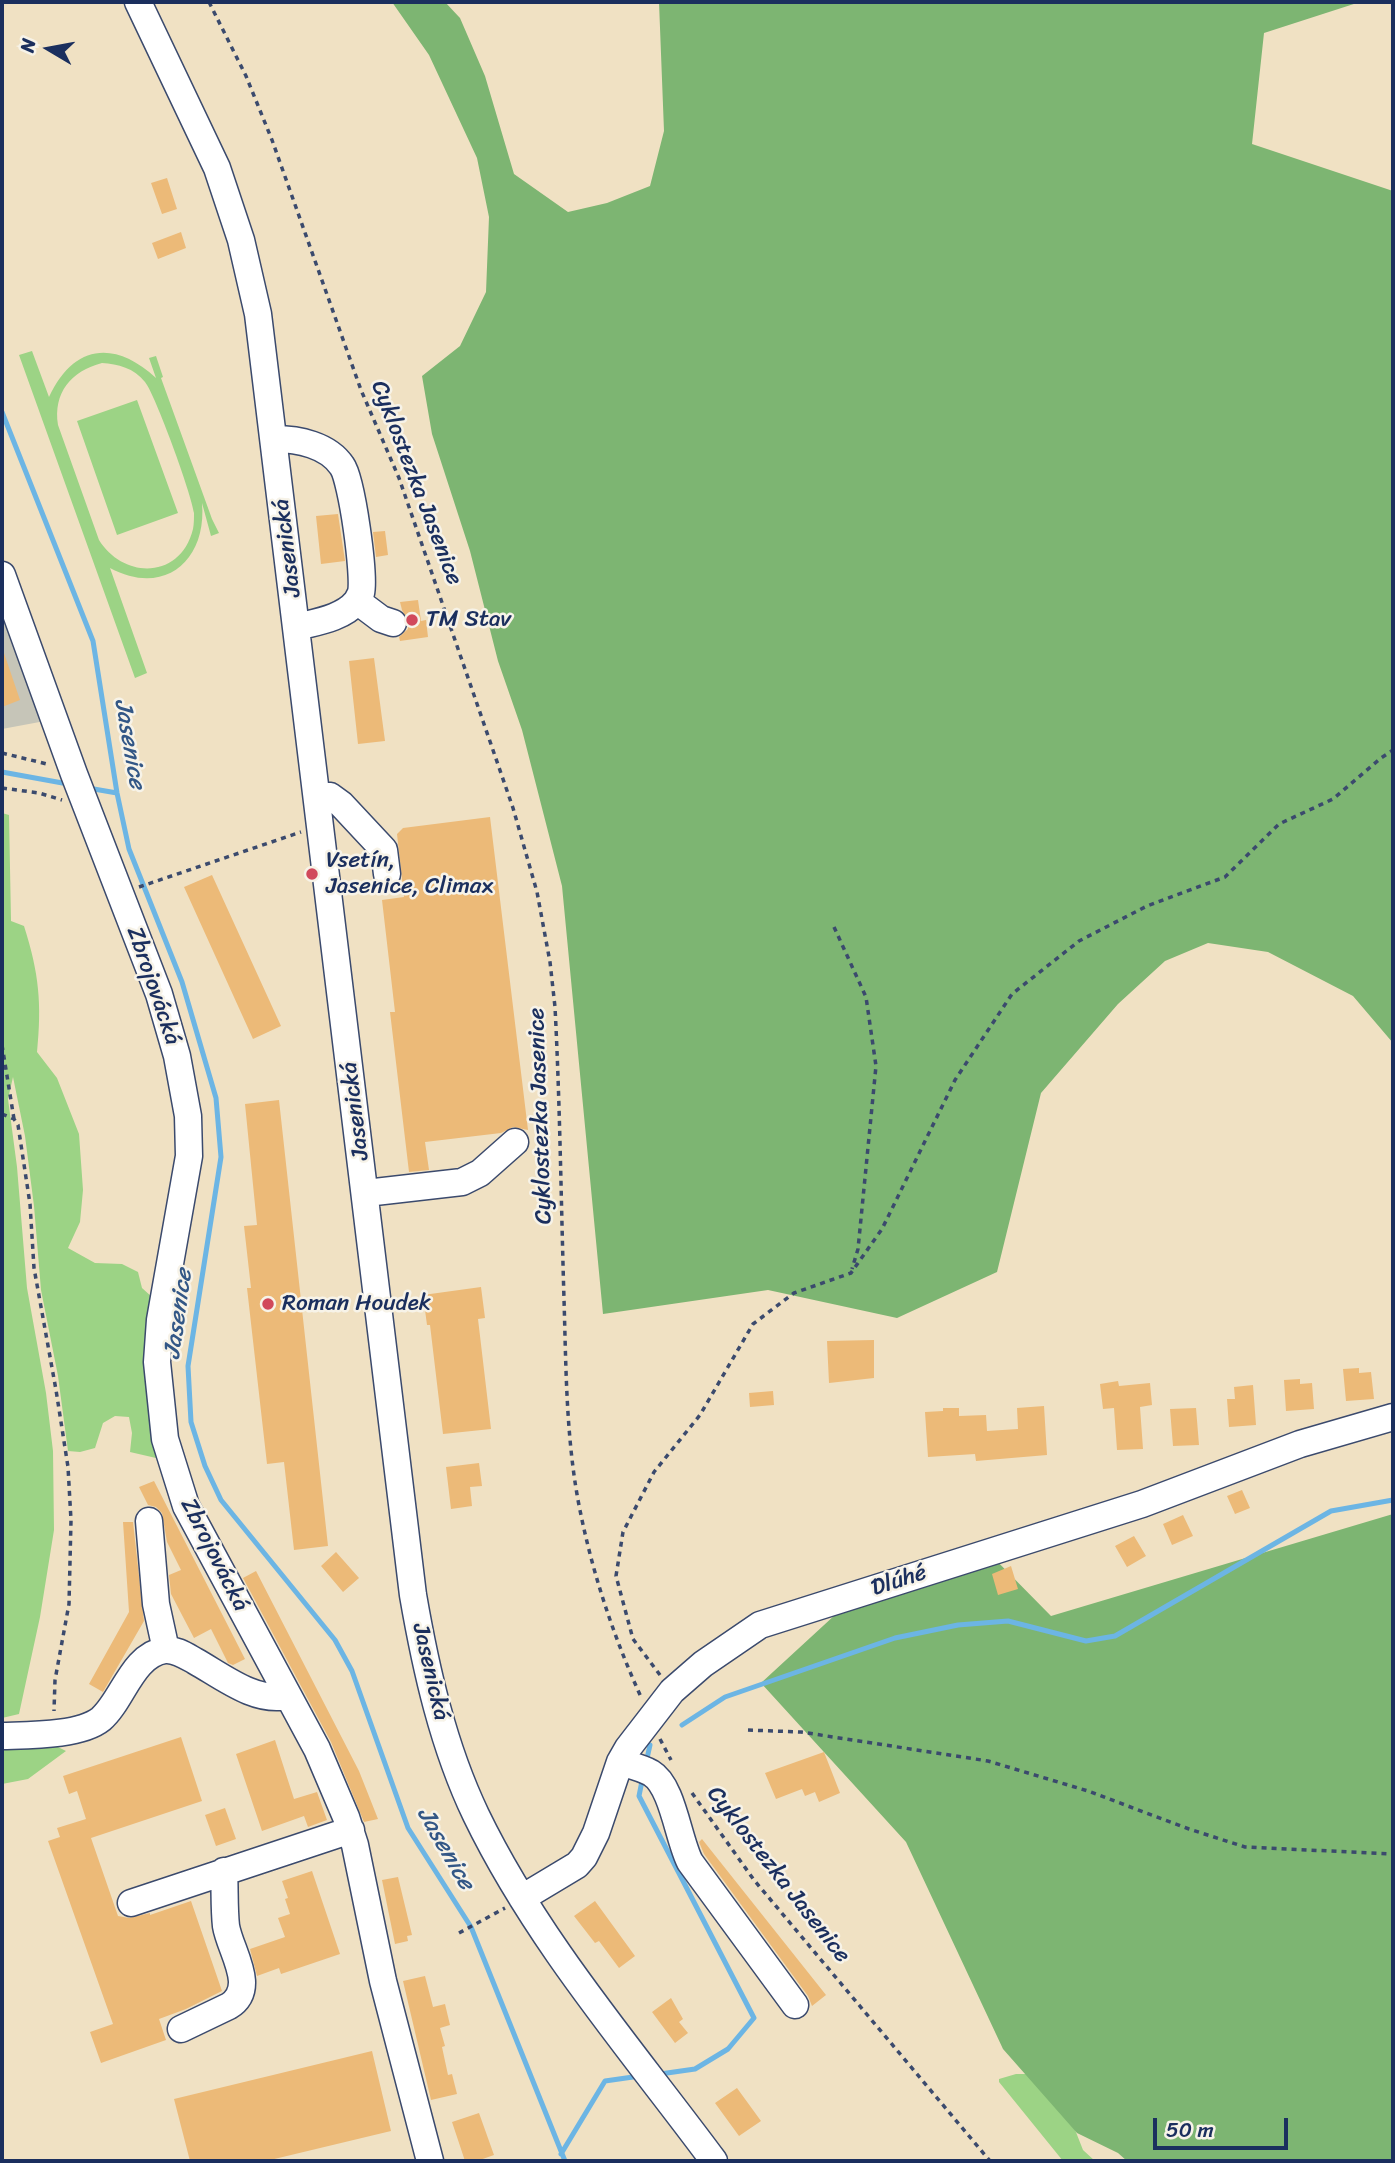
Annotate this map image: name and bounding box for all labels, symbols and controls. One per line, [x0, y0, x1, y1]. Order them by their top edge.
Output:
north arrow [14, 14, 84, 84]
text: N [10, 36, 45, 55]
street label: Cyklostezka Jasenice [364, 377, 468, 589]
street label: Jasenická [268, 497, 308, 599]
place label: TM Stav [426, 606, 511, 634]
marker: TM Stav [404, 612, 420, 628]
water label: Jasenice [107, 697, 151, 791]
place label: Vsetín, Jasenice, Climax [326, 847, 493, 901]
marker: Vsetín, Jasenice, Climax [304, 866, 320, 882]
street label: Zbrojovácká [120, 923, 186, 1049]
street label: Cyklostezka Jasenice [523, 1007, 559, 1225]
street label: Jasenická [336, 1060, 376, 1162]
water label: Jasenice [158, 1267, 200, 1361]
place label: Roman Houdek [282, 1290, 431, 1318]
marker: Roman Houdek [260, 1296, 276, 1312]
street label: Zbrojovácká [174, 1494, 254, 1616]
street label: Dlúhé [868, 1559, 930, 1603]
street label: Jasenická [405, 1621, 455, 1723]
street label: Cyklostezka Jasenice [700, 1781, 856, 1969]
water label: Jasenice [410, 1803, 480, 1895]
scale bar [1157, 2104, 1292, 2148]
text: 50 m [1166, 2111, 1214, 2149]

